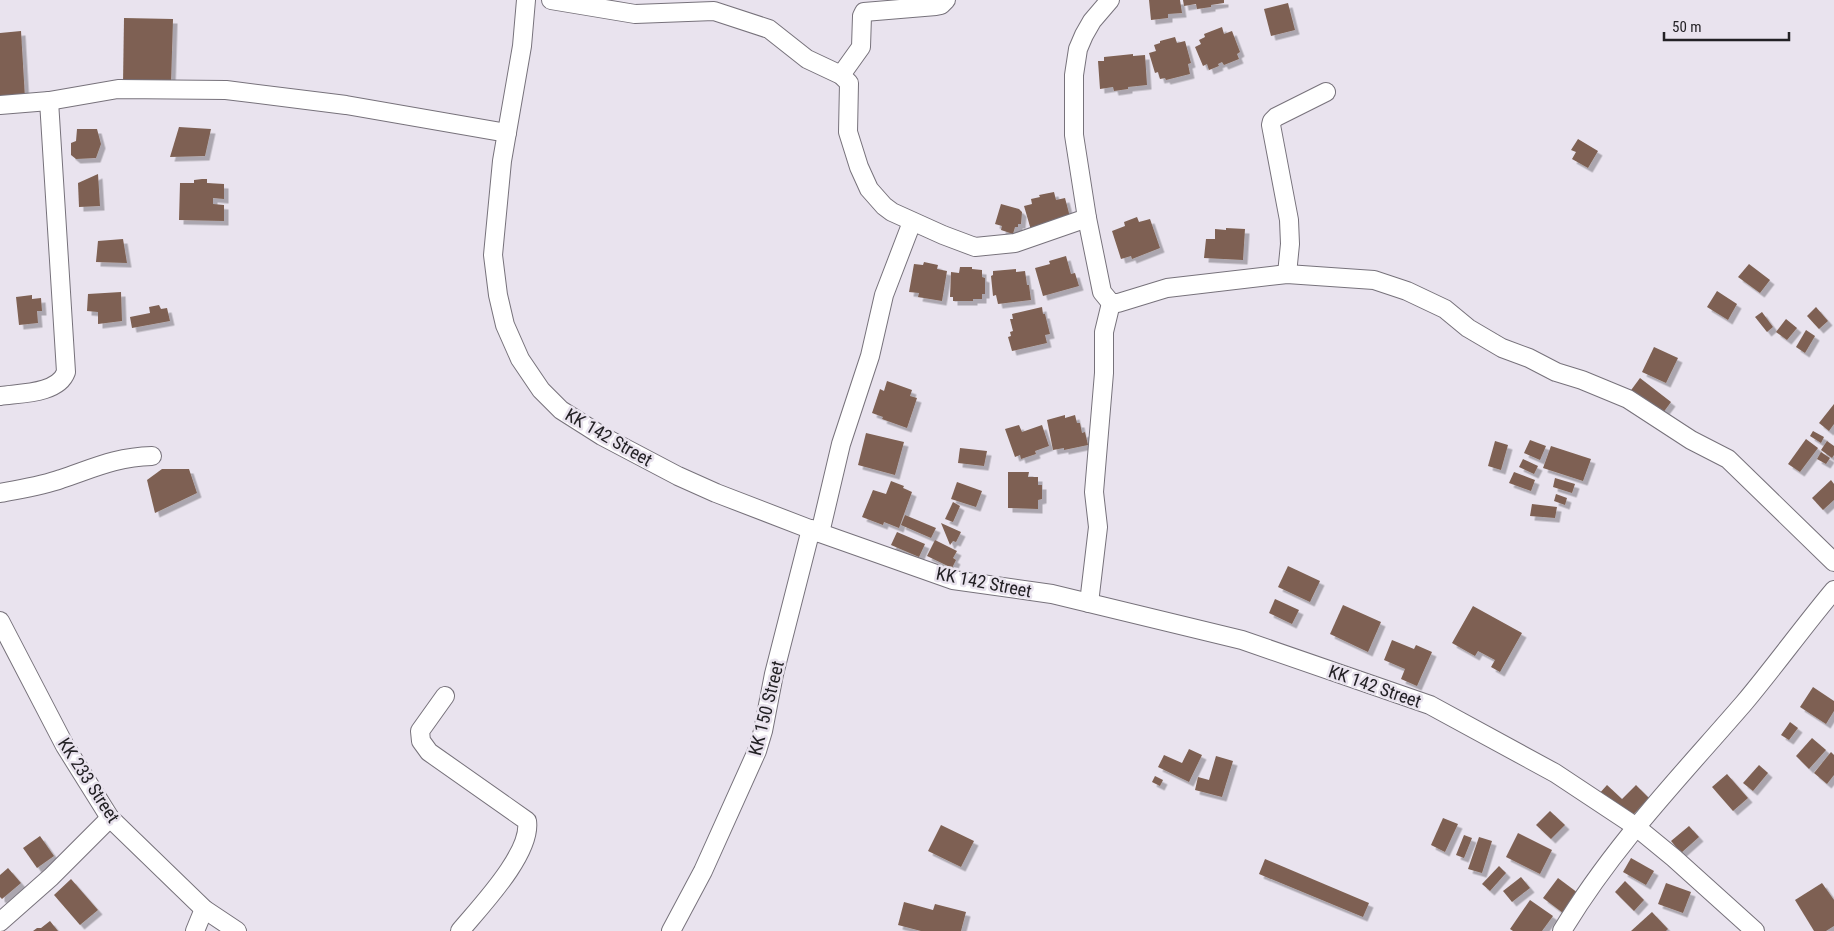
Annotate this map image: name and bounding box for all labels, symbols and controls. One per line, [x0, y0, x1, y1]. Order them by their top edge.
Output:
scale bar [1664, 10, 1789, 42]
text: 50 m [1672, 18, 1702, 36]
street label: KK 142 Street [562, 404, 656, 470]
street label: KK 142 Street [935, 562, 1033, 602]
street label: KK 150 Street [744, 659, 788, 757]
street label: KK 142 Street [1326, 660, 1424, 712]
street label: KK 233 Street [54, 734, 124, 826]

